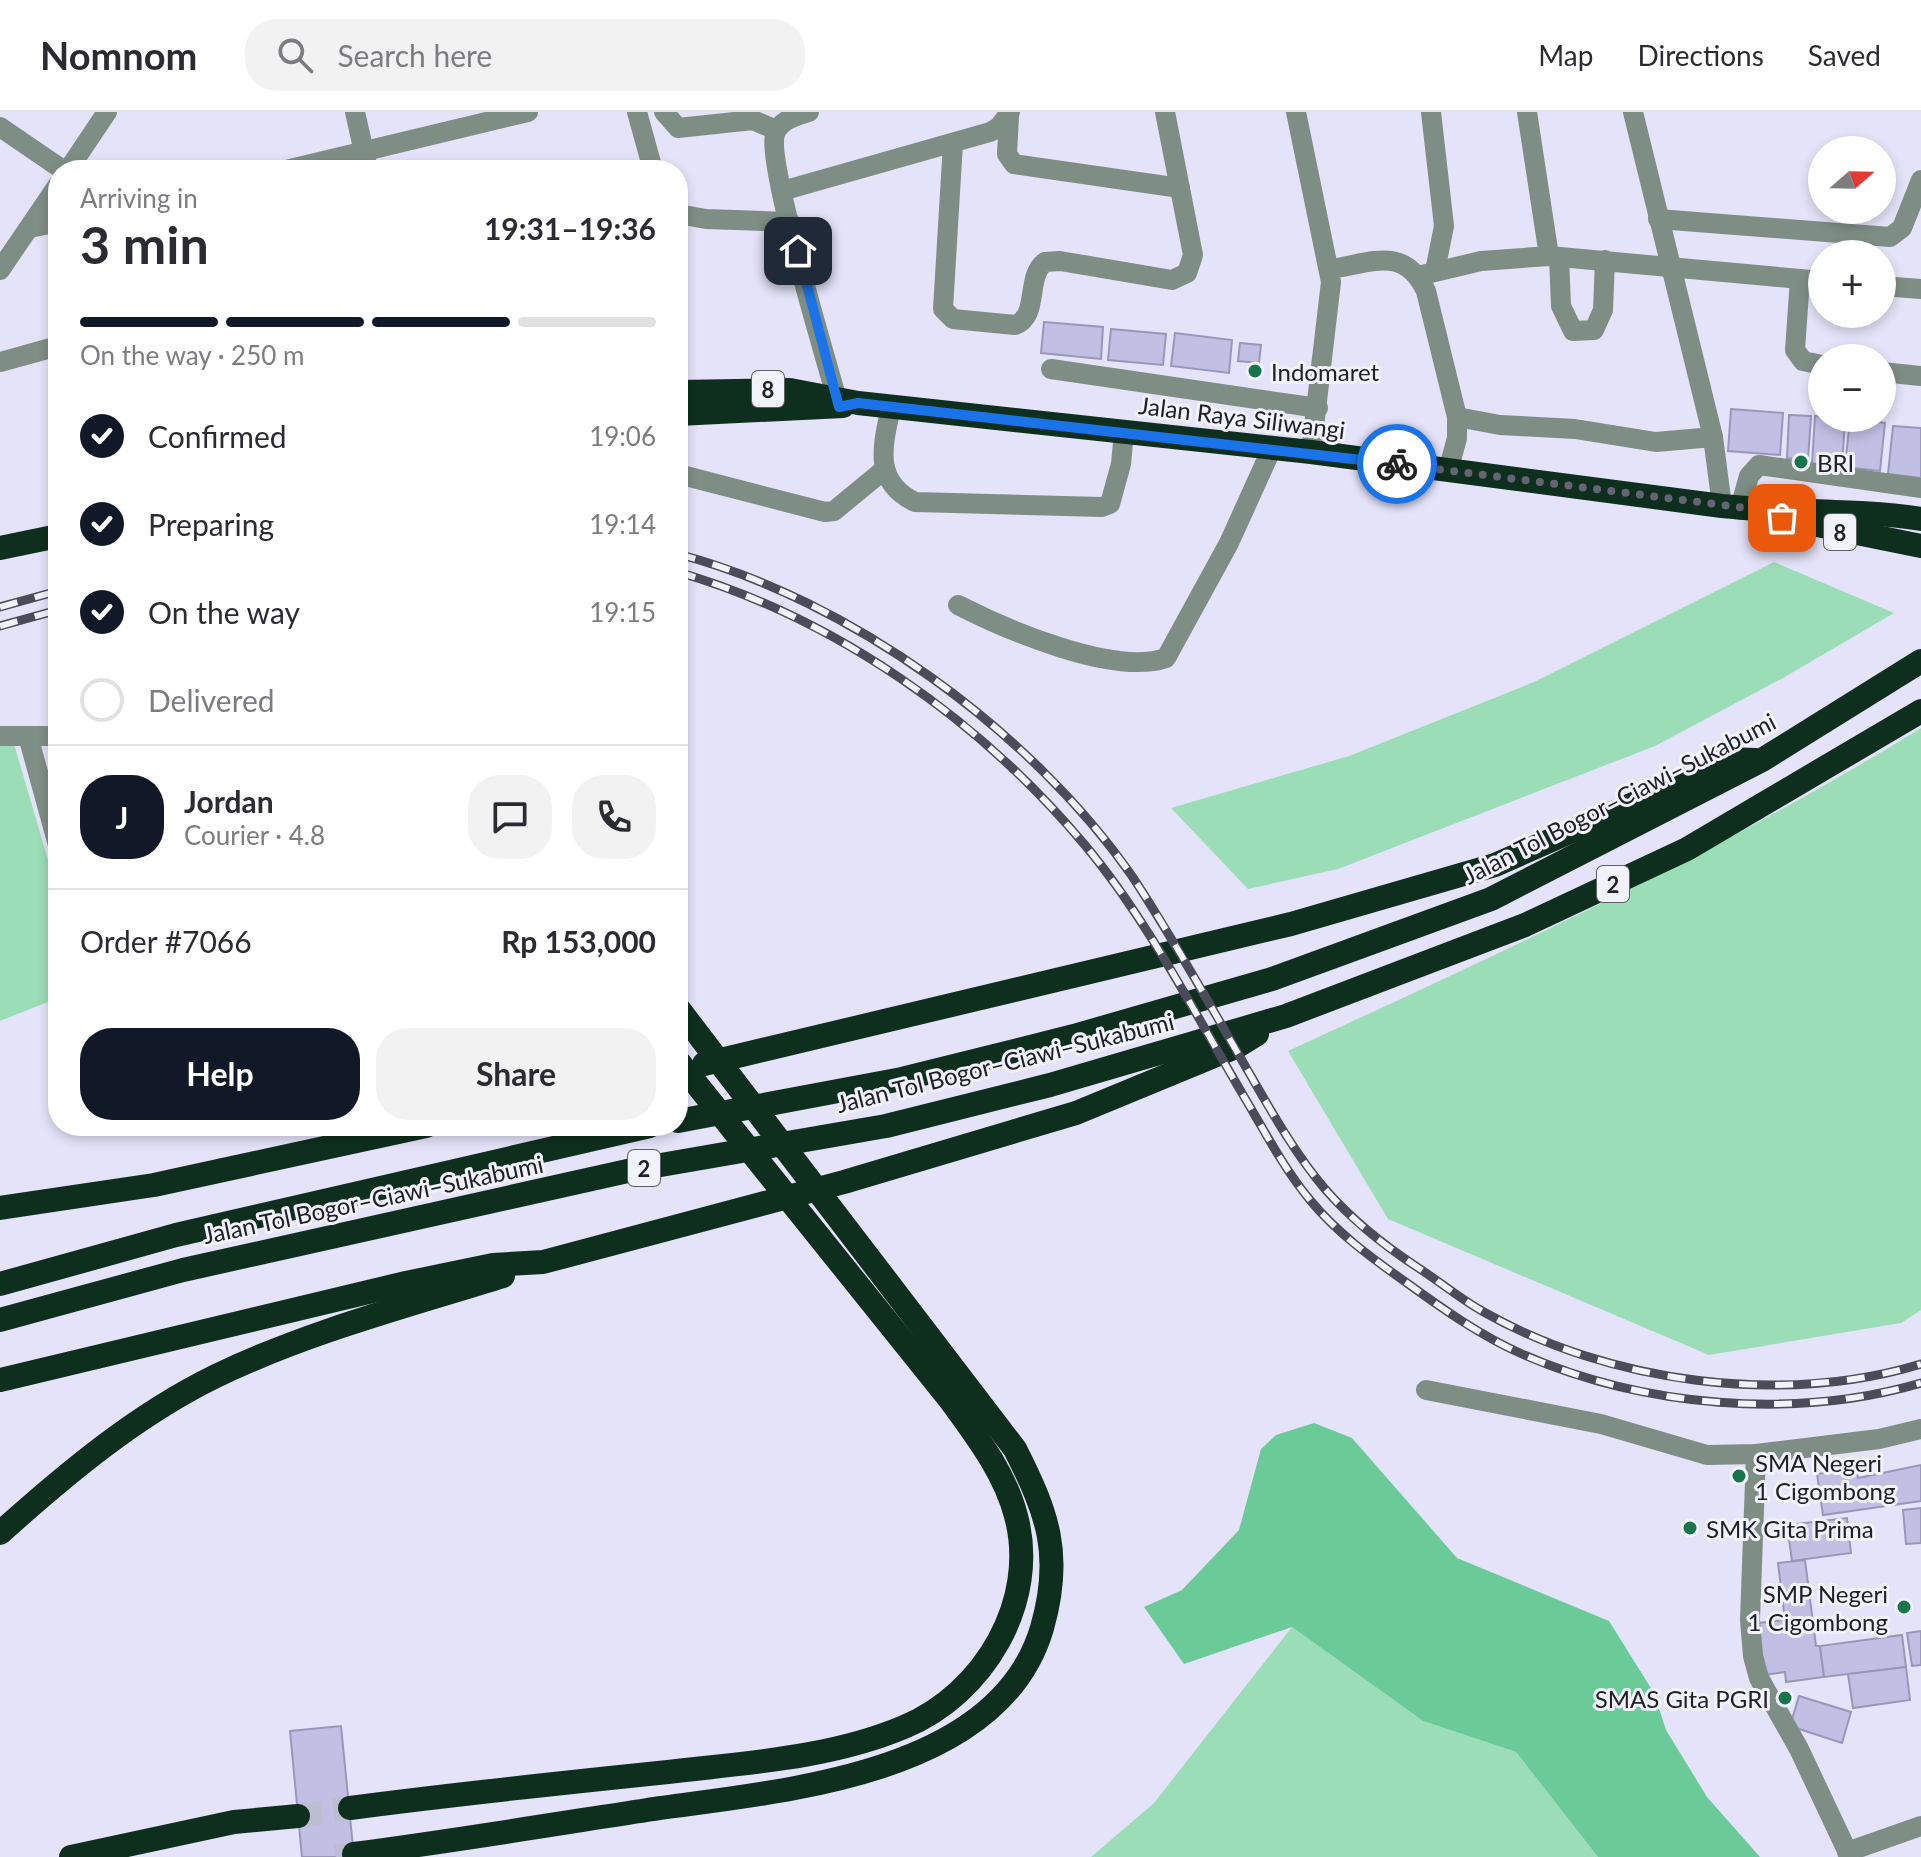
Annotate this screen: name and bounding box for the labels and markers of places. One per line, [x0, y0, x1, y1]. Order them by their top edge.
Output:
pin [764, 217, 832, 285]
place label: Indomaret [1271, 357, 1379, 386]
marker: Indomaret [1246, 362, 1264, 380]
place label: BRI [1817, 448, 1854, 477]
marker: BRI [1792, 453, 1810, 471]
pin [1748, 484, 1816, 552]
place label: SMA Negeri 1 Cigombong [1755, 1448, 1895, 1505]
marker: SMA Negeri 1 Cigombong [1730, 1467, 1748, 1485]
place label: SMK Gita Prima [1706, 1514, 1874, 1543]
marker: SMK Gita Prima [1681, 1519, 1699, 1537]
place label: SMP Negeri 1 Cigombong [1748, 1579, 1888, 1636]
marker: SMP Negeri 1 Cigombong [1895, 1598, 1913, 1616]
place label: SMAS Gita PGRI [1595, 1684, 1769, 1713]
marker: SMAS Gita PGRI [1776, 1689, 1794, 1707]

